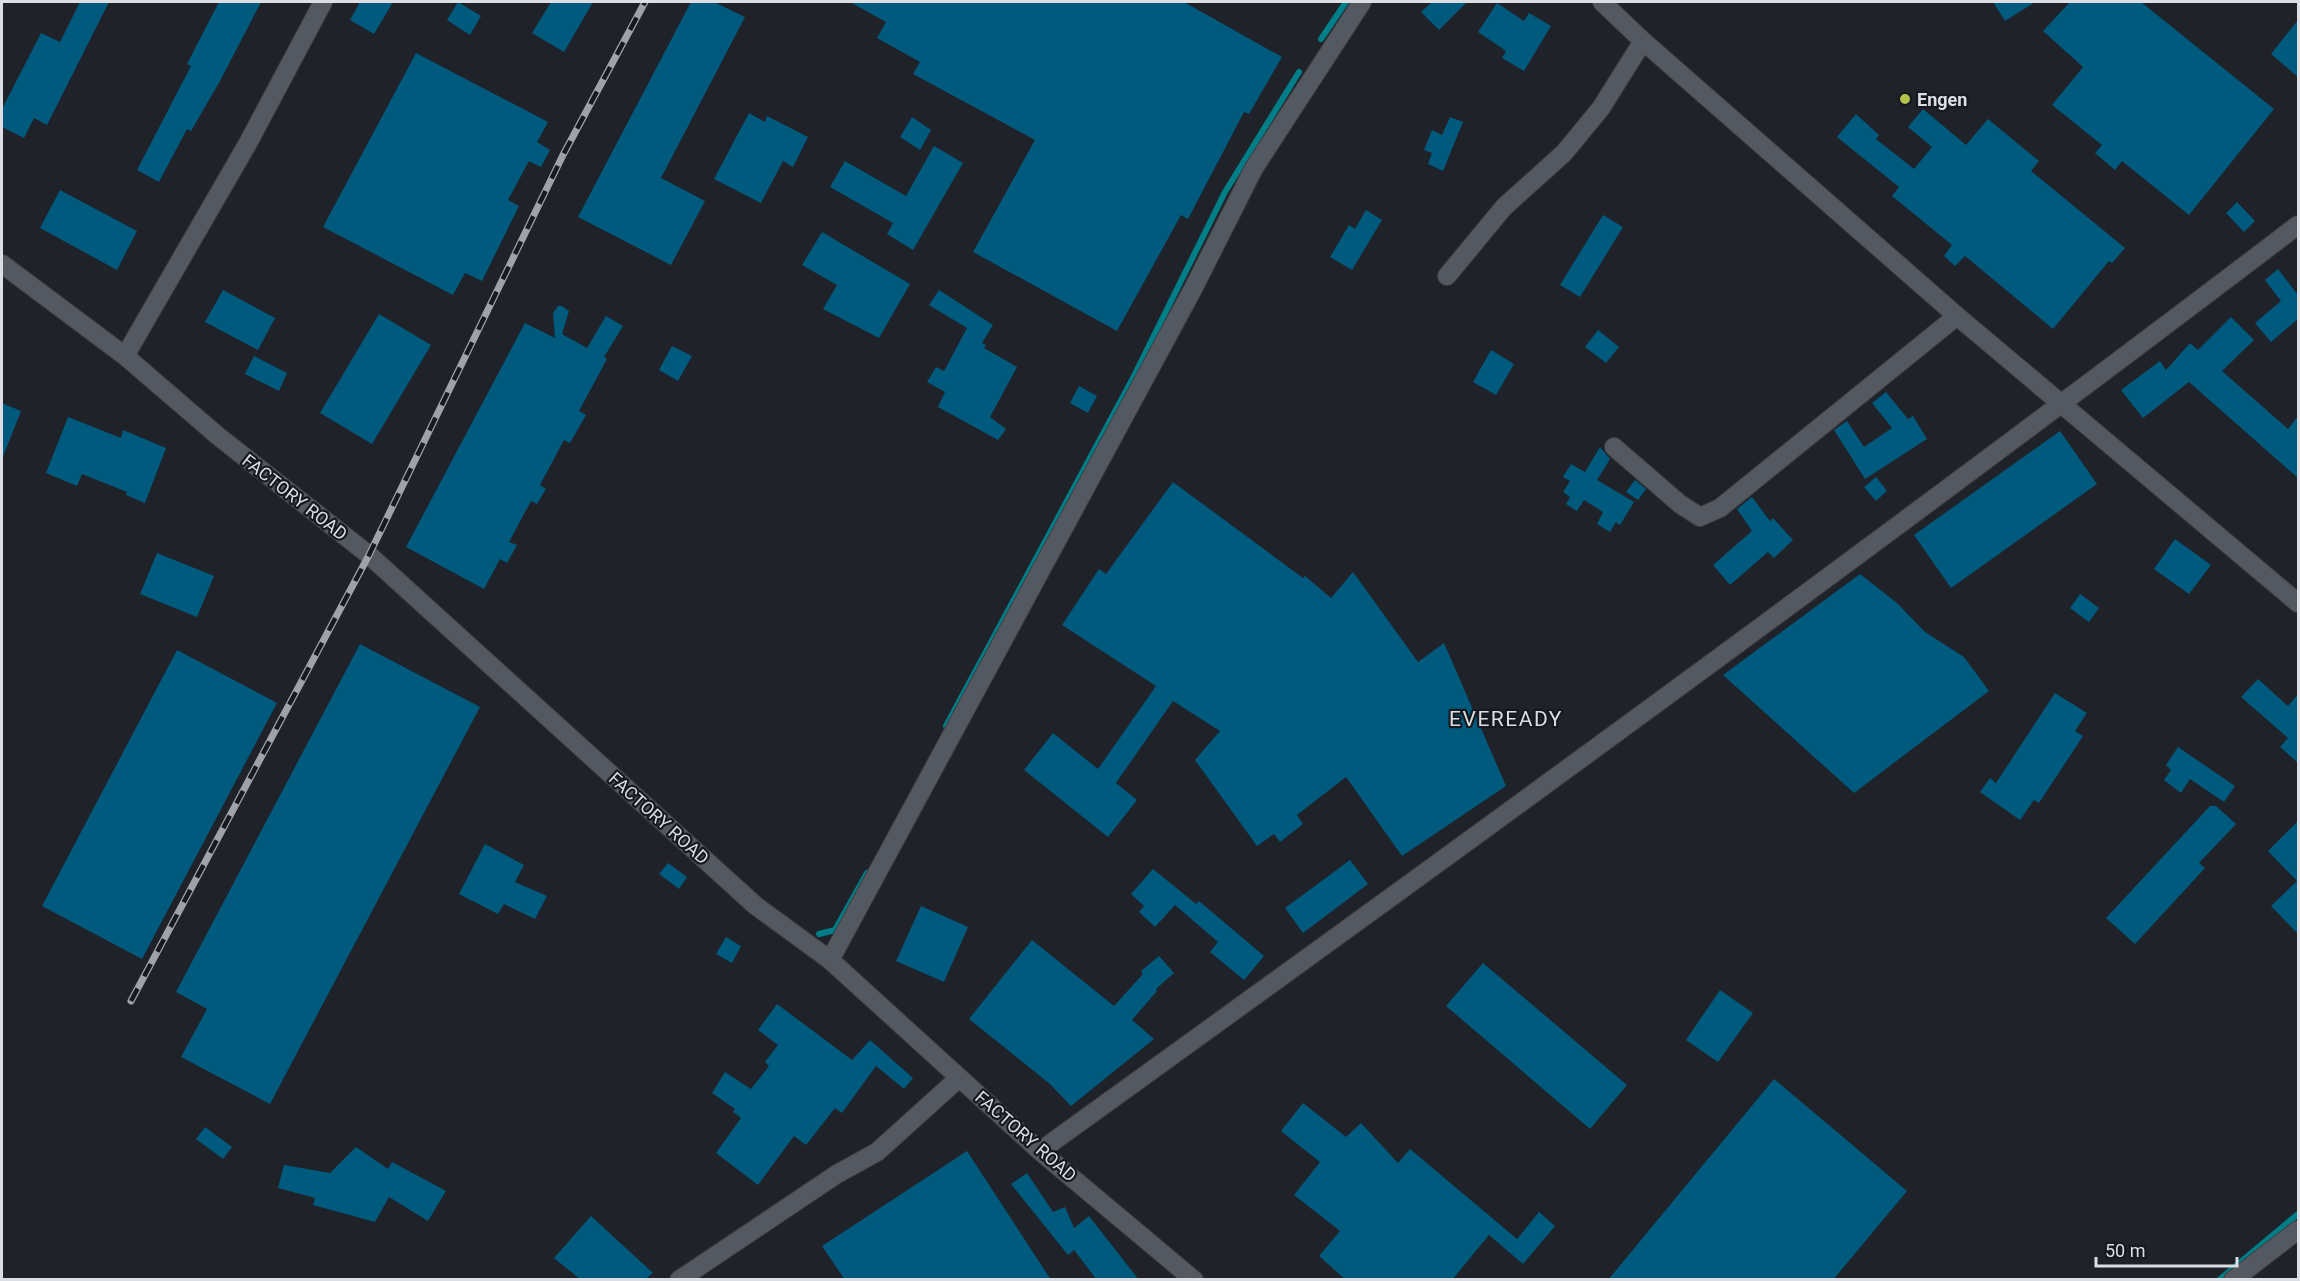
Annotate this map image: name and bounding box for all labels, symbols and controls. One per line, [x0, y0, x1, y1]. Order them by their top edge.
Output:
place label: Engen [1917, 89, 1967, 110]
marker: Engen [1898, 92, 1912, 106]
street label: FACTORY ROAD [238, 450, 352, 544]
district label: EVEREADY [1449, 707, 1563, 731]
street label: FACTORY ROAD [605, 768, 713, 868]
street label: FACTORY ROAD [971, 1086, 1081, 1186]
scale bar [2096, 1230, 2237, 1268]
text: 50 m [2105, 1240, 2145, 1261]

